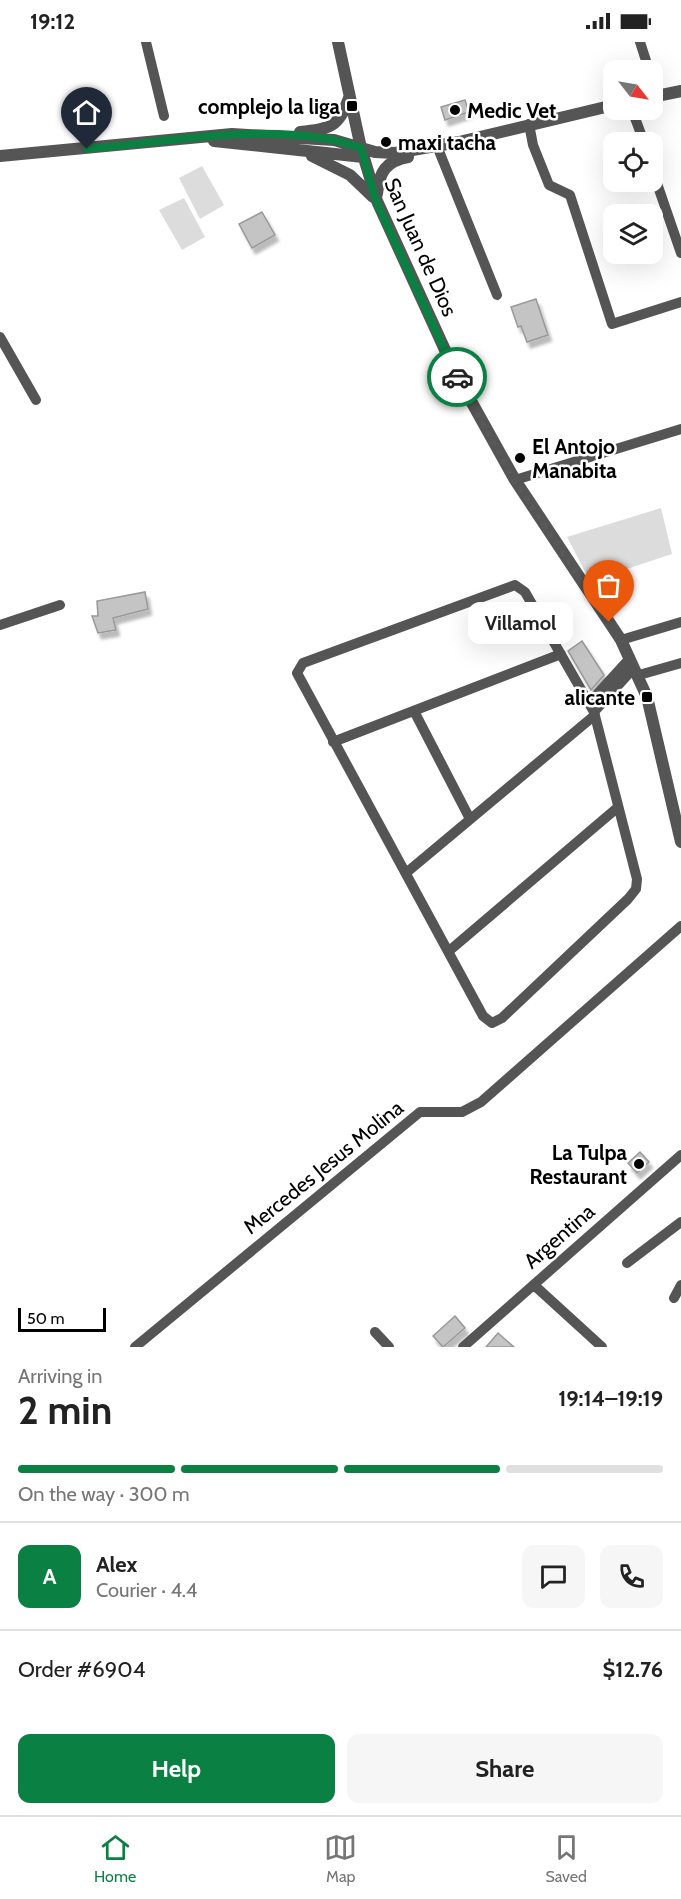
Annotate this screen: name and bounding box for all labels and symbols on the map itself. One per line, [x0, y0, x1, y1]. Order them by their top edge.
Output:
north arrow [603, 60, 663, 120]
pin [61, 87, 112, 149]
place label: complejo la liga [198, 94, 341, 119]
place label: Medic Vet [467, 98, 556, 123]
marker: complejo la liga [345, 99, 359, 113]
marker: Medic Vet [448, 103, 462, 117]
place label: maxi tacha [398, 130, 497, 155]
marker: maxi tacha [379, 135, 393, 149]
street label: San Juan de Dios [379, 174, 463, 320]
courier [427, 347, 487, 407]
place label: El Antojo Manabita [532, 434, 617, 483]
marker: El Antojo Manabita [513, 451, 527, 465]
pin [583, 560, 634, 622]
callout: Villamol [468, 601, 573, 643]
place label: alicante [564, 685, 635, 710]
marker: alicante [640, 690, 654, 704]
street label: Mercedes Jesus Molina [238, 1095, 408, 1239]
place label: La Tulpa Restaurant [529, 1140, 628, 1189]
marker: La Tulpa Restaurant [632, 1157, 646, 1171]
street label: Argentina [519, 1198, 599, 1274]
scale bar [18, 1305, 106, 1332]

